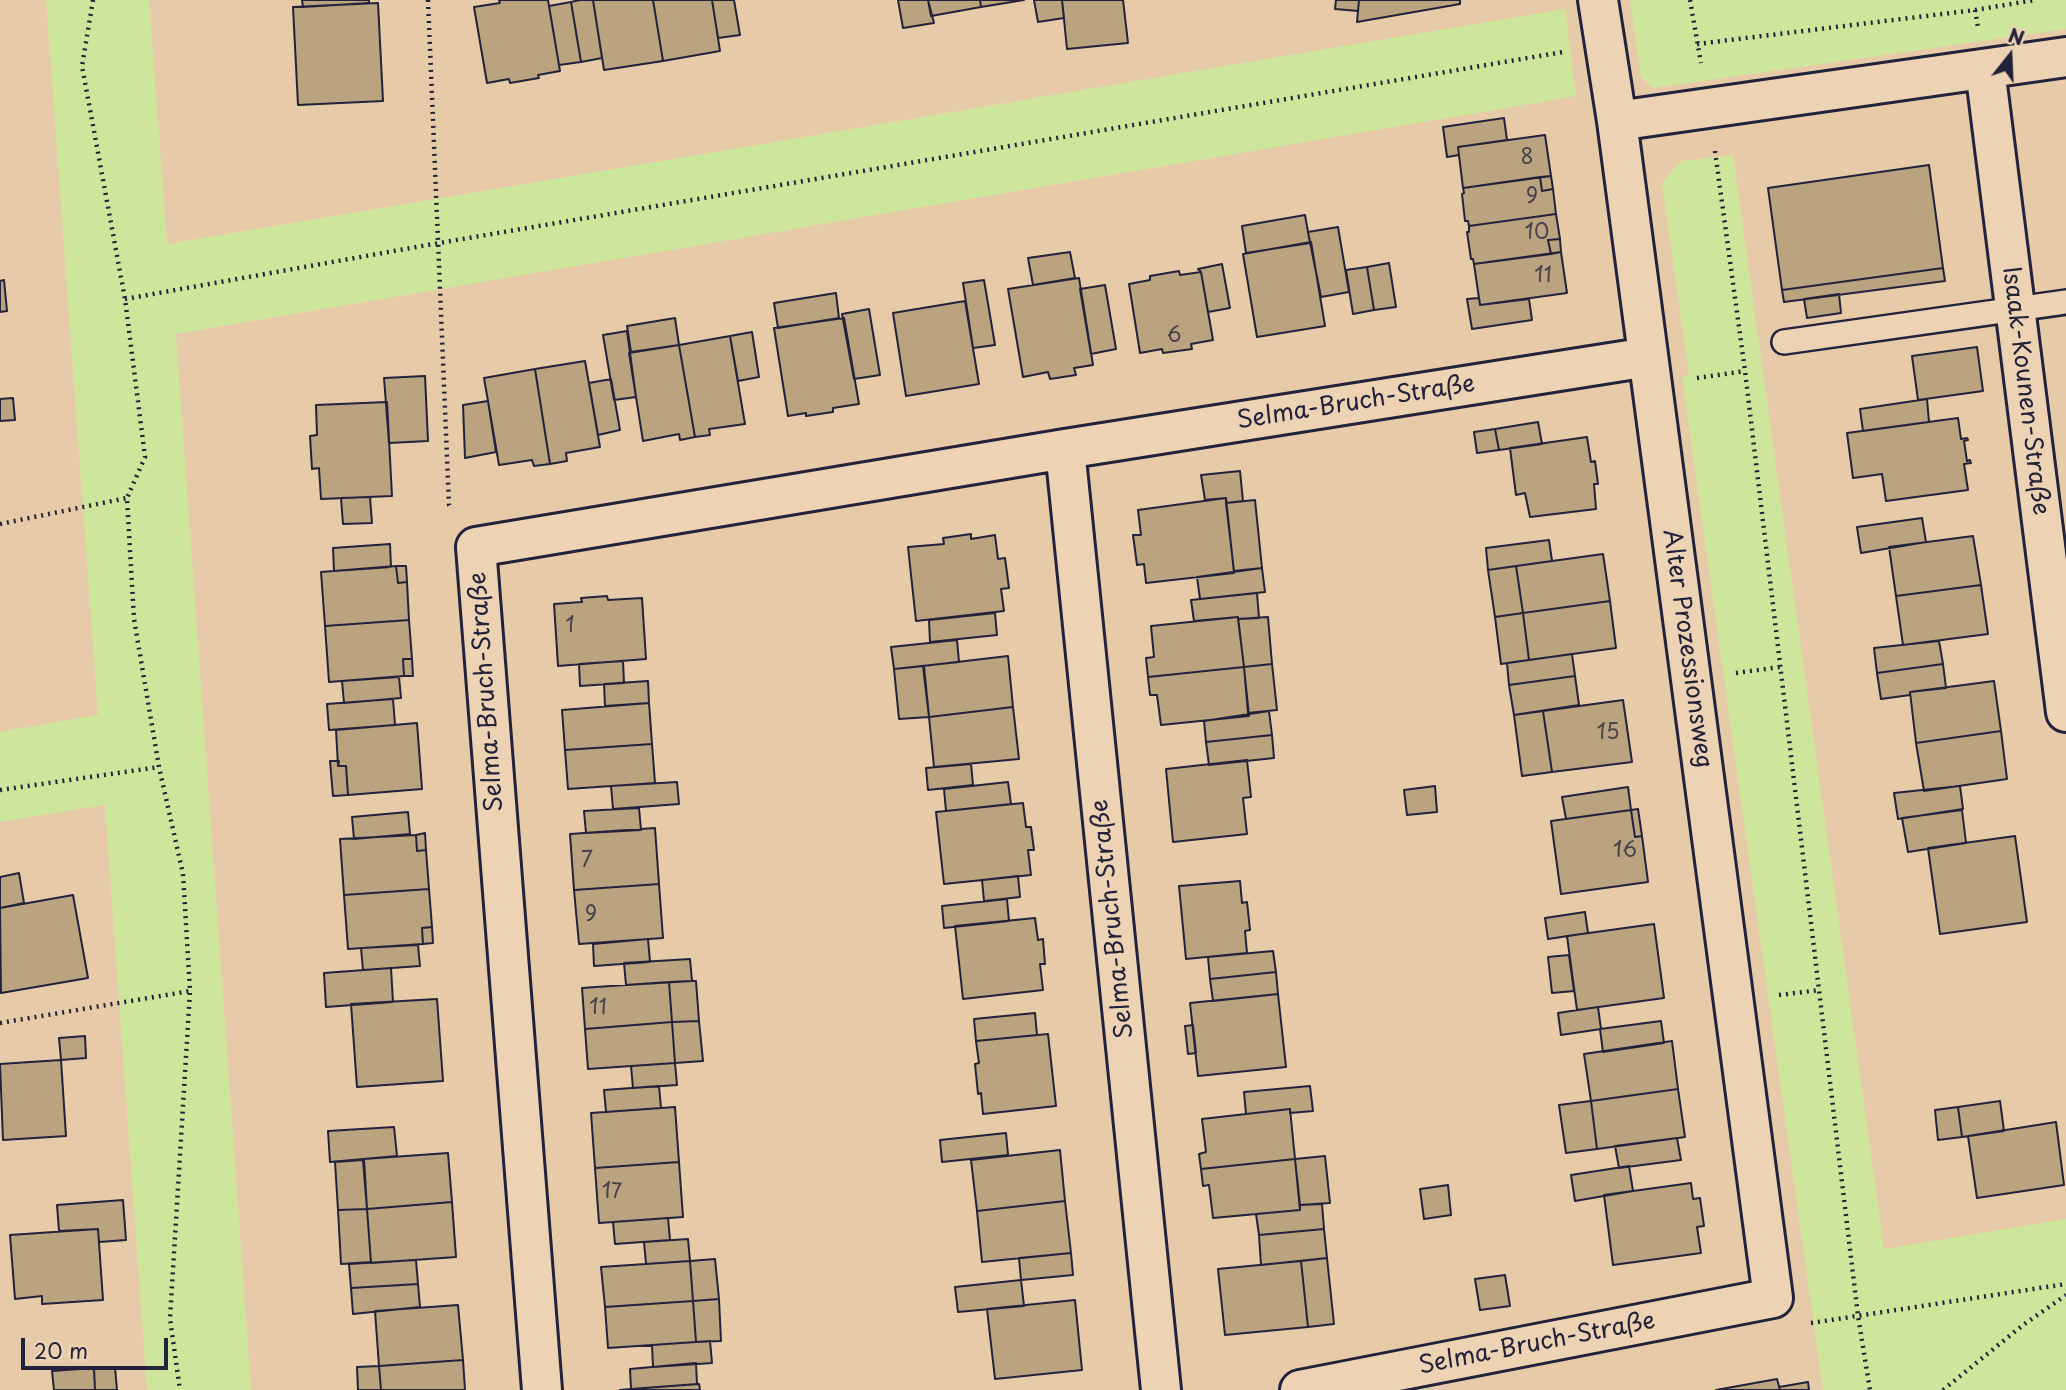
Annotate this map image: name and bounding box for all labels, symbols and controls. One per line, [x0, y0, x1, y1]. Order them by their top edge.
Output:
text: N [2005, 20, 2028, 52]
north arrow [1975, 21, 2045, 91]
house number: 8 [1520, 145, 1534, 171]
house number: 9 [1526, 184, 1538, 210]
house number: 10 [1525, 220, 1549, 246]
house number: 11 [1534, 263, 1552, 289]
street label: Isaak-Kounen-Straße [1995, 265, 2055, 517]
house number: 6 [1167, 323, 1181, 349]
street label: Selma-Bruch-Straße [1235, 370, 1477, 436]
street label: Alter Prozessionsweg [1656, 528, 1718, 770]
street label: Selma-Bruch-Straße [464, 571, 510, 813]
house number: 1 [565, 613, 575, 639]
house number: 15 [1597, 720, 1619, 746]
street label: Selma-Bruch-Straße [1086, 798, 1140, 1040]
house number: 16 [1613, 838, 1637, 864]
house number: 7 [581, 848, 593, 874]
house number: 9 [585, 902, 597, 928]
house number: 11 [589, 995, 607, 1021]
house number: 17 [602, 1179, 622, 1205]
street label: Selma-Bruch-Straße [1416, 1307, 1658, 1381]
scale bar [24, 1324, 172, 1368]
text: 20 m [34, 1334, 88, 1366]

